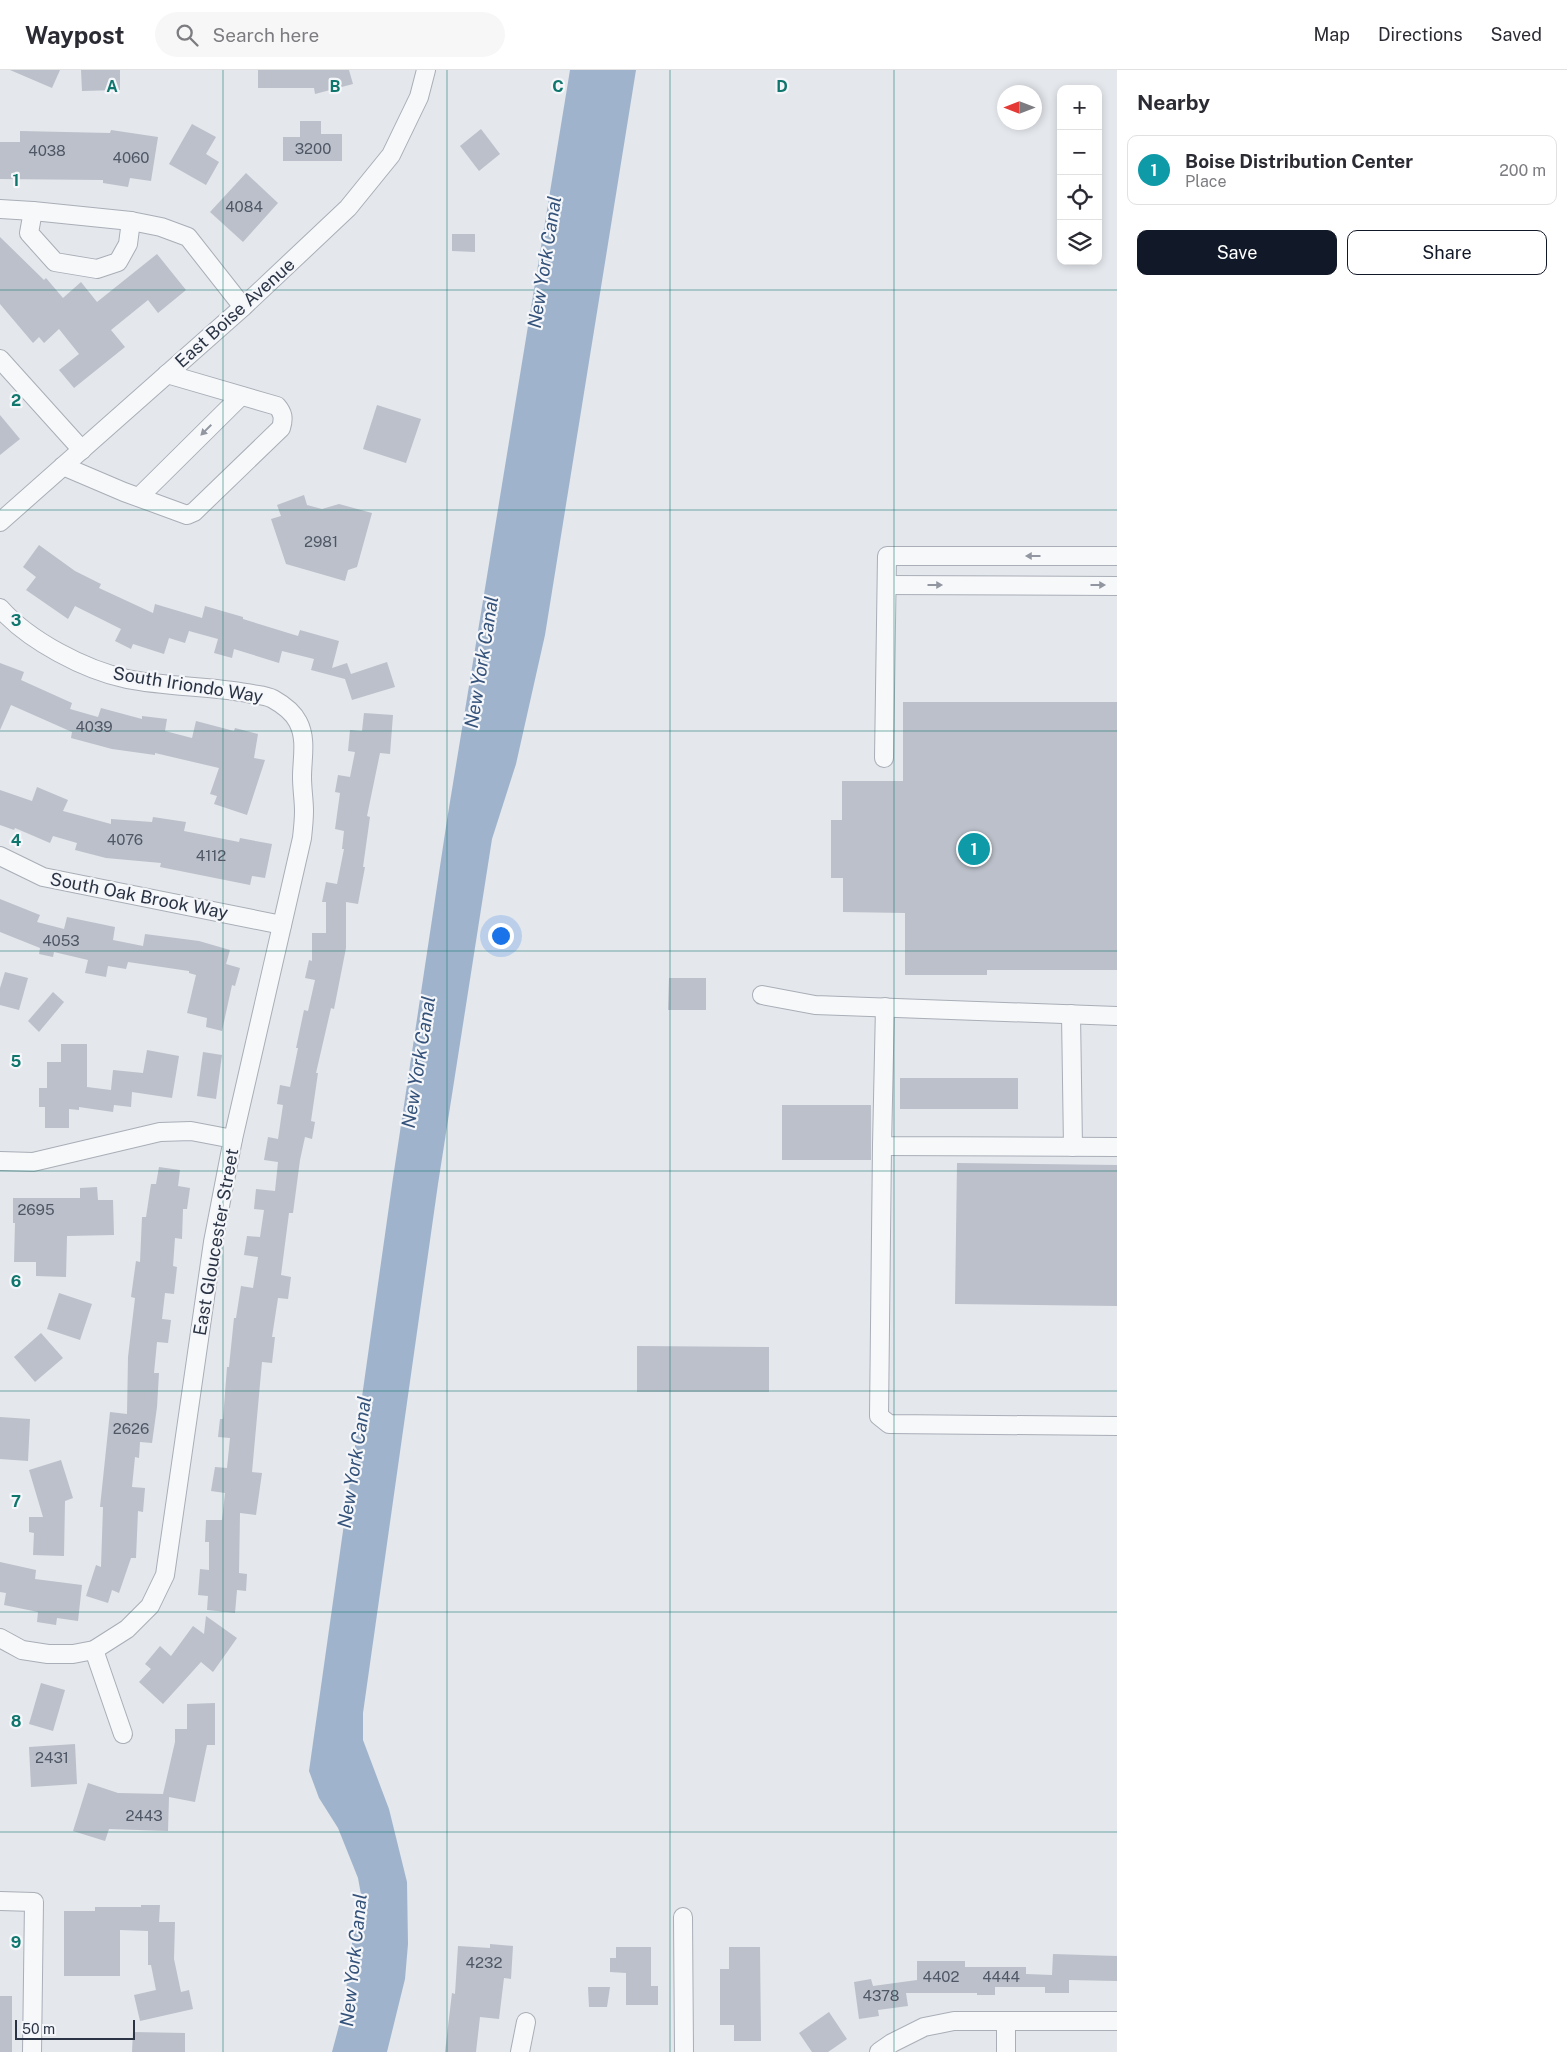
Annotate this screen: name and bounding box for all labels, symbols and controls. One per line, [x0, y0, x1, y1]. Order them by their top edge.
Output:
search box [155, 12, 505, 57]
text: Waypost [25, 21, 125, 49]
icon: search [173, 21, 201, 49]
text: Search here [213, 24, 319, 46]
text: Map [1313, 24, 1350, 45]
text: Directions [1378, 24, 1463, 45]
text: Saved [1491, 24, 1542, 45]
text: A [106, 77, 118, 96]
text: B [330, 77, 341, 96]
text: C [552, 77, 564, 96]
text: D [776, 77, 788, 96]
north arrow [997, 85, 1042, 130]
map controls [1057, 85, 1102, 265]
button: + [1057, 85, 1102, 130]
text: Nearby [1137, 90, 1210, 115]
button: − [1057, 130, 1102, 175]
house number: 3200 [295, 140, 331, 157]
house number: 4038 [28, 142, 66, 159]
house number: 4060 [113, 149, 149, 166]
text: Boise Distribution Center [1185, 150, 1413, 172]
text: 1 [1151, 161, 1157, 180]
text: 200 m [1499, 161, 1546, 180]
text: 1 [13, 171, 19, 190]
text: Place [1185, 172, 1227, 191]
button: locate [1057, 175, 1102, 220]
water label: New York Canal [523, 194, 565, 330]
house number: 4084 [225, 198, 263, 215]
button: layers [1057, 220, 1102, 265]
button: Save [1137, 230, 1337, 275]
button: Share [1347, 230, 1547, 275]
street label: East Boise Avenue [171, 254, 299, 372]
text: 2 [11, 391, 21, 410]
one-way arrow [201, 424, 213, 436]
house number: 2981 [304, 533, 338, 550]
one-way arrow [1025, 552, 1041, 560]
one-way arrow [928, 581, 944, 589]
one-way arrow [1090, 582, 1106, 590]
water label: New York Canal [460, 594, 502, 730]
text: 3 [11, 611, 21, 630]
street label: South Iriondo Way [111, 662, 265, 707]
house number: 4039 [75, 718, 113, 735]
pin: 1 [958, 830, 990, 868]
text: 4 [11, 831, 22, 850]
house number: 4076 [107, 831, 143, 848]
house number: 4112 [196, 847, 226, 864]
street label: South Oak Brook Way [48, 868, 230, 923]
your location [488, 923, 514, 949]
house number: 4053 [42, 932, 80, 949]
water label: New York Canal [397, 994, 439, 1130]
text: 5 [11, 1052, 22, 1071]
street label: East Gloucester Street [189, 1147, 242, 1337]
house number: 2695 [17, 1201, 55, 1218]
text: 6 [11, 1272, 21, 1291]
water label: New York Canal [333, 1394, 375, 1530]
house number: 2626 [113, 1420, 149, 1437]
text: 7 [11, 1492, 21, 1511]
text: 8 [11, 1712, 22, 1731]
house number: 2431 [35, 1749, 69, 1766]
house number: 2443 [125, 1807, 163, 1824]
water label: New York Canal [335, 1892, 371, 2028]
text: 9 [11, 1933, 21, 1952]
house number: 4232 [466, 1954, 502, 1971]
house number: 4402 [923, 1968, 960, 1985]
house number: 4444 [982, 1968, 1020, 1985]
house number: 4378 [862, 1987, 900, 2004]
scale bar [15, 2017, 135, 2040]
text: 50 m [22, 2021, 55, 2037]

